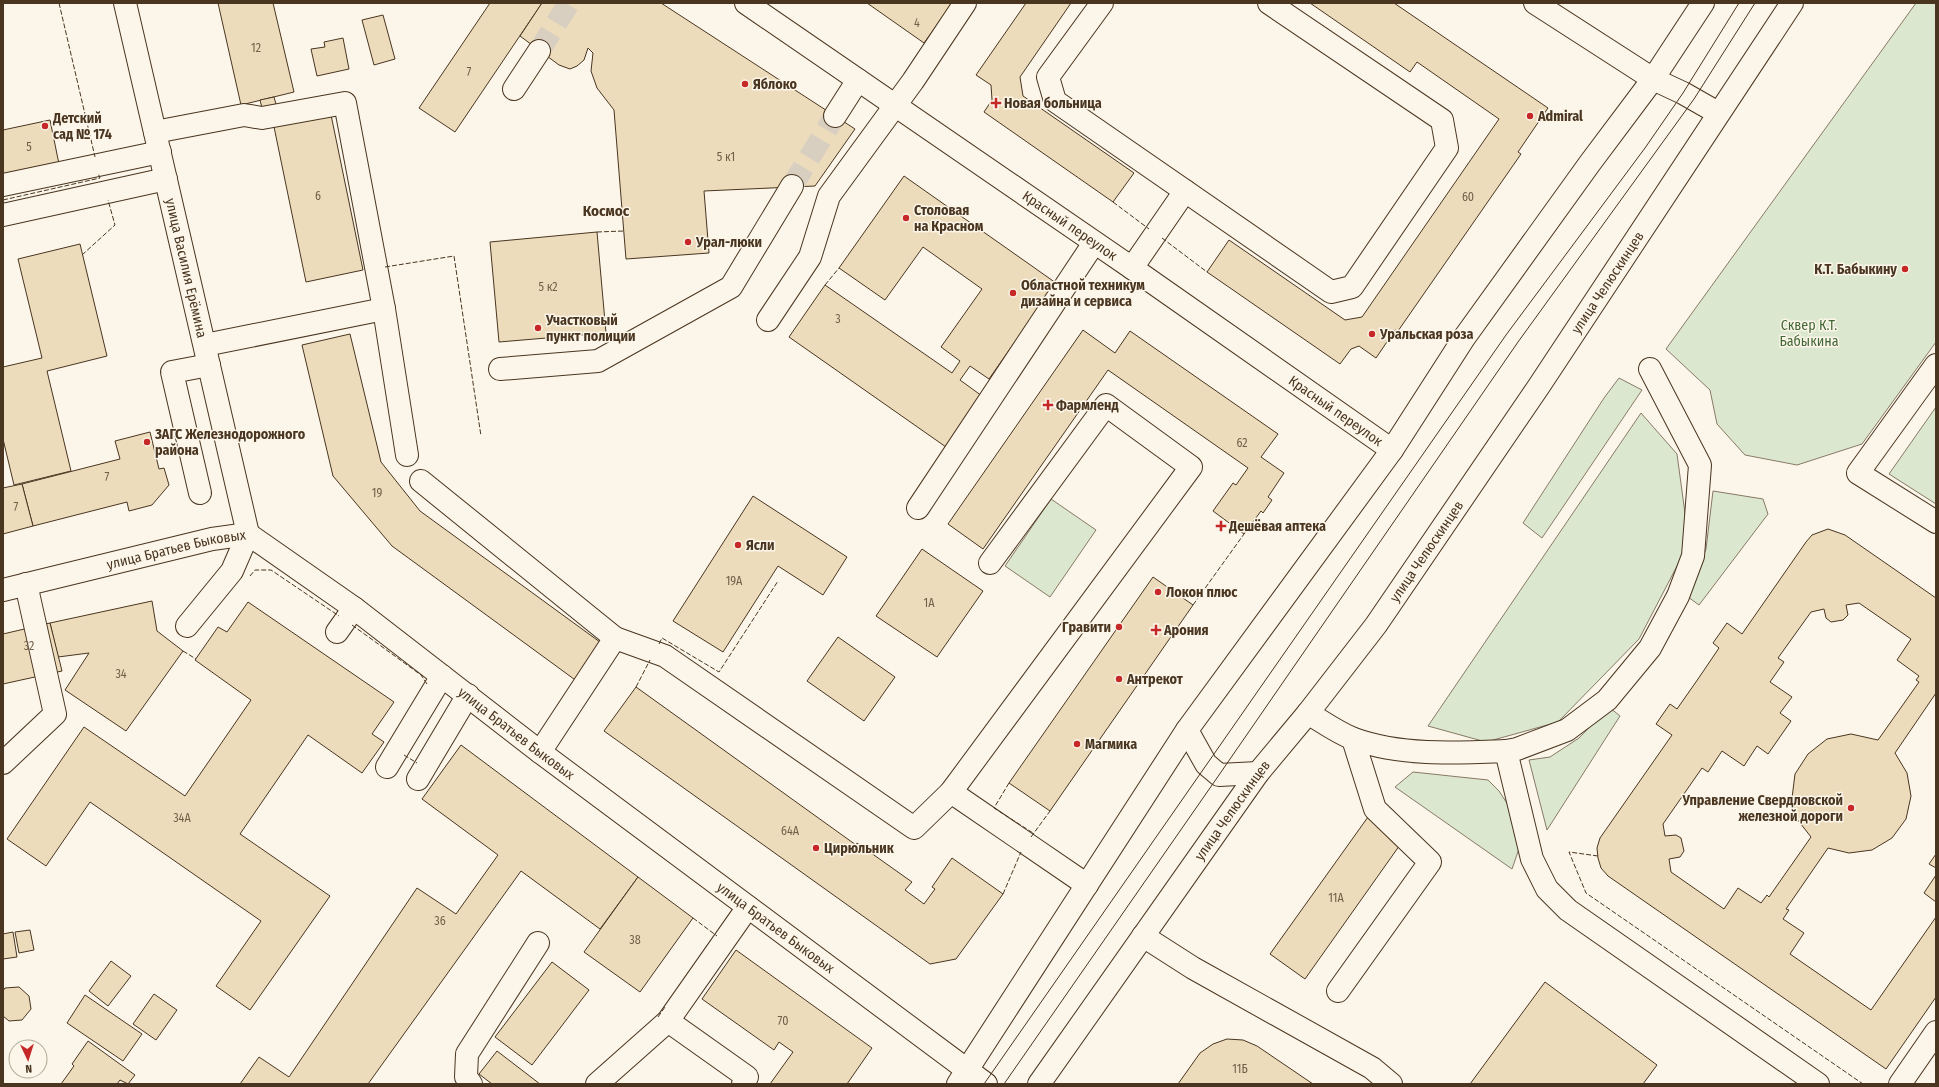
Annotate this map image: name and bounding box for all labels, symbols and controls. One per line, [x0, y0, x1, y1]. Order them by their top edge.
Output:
house number: 4 [914, 16, 920, 30]
house number: 12 [251, 41, 261, 55]
house number: 7 [467, 65, 472, 79]
place label: Яблоко [753, 76, 797, 93]
marker: Яблоко [740, 79, 750, 89]
place label: Новая больница [1004, 95, 1102, 112]
marker: Новая больница [991, 98, 1001, 108]
place label: Admiral [1537, 108, 1583, 125]
place label: Детский сад № 174 [52, 110, 112, 143]
marker: Admiral [1525, 111, 1535, 121]
marker: Детский сад № 174 [40, 121, 50, 131]
house number: 5 [26, 140, 32, 154]
house number: 5 к1 [717, 150, 735, 164]
street label: Красный переулок [1019, 187, 1121, 264]
house number: 6 [315, 189, 321, 203]
house number: 60 [1462, 190, 1474, 204]
street label: улица Василия Ерёмина [162, 197, 211, 340]
district label: Космос [583, 202, 630, 220]
place label: Столовая на Красном [914, 202, 984, 235]
marker: Столовая на Красном [901, 213, 911, 223]
street label: улица Челюскинцев [1568, 228, 1647, 337]
place label: Урал-люки [695, 234, 762, 251]
marker: Урал-люки [683, 237, 693, 247]
place label: К.Т. Бабыкину [1814, 261, 1897, 278]
marker: К.Т. Бабыкину [1900, 264, 1910, 274]
place label: Областной техникум дизайна и сервиса [1020, 277, 1145, 310]
house number: 5 к2 [538, 280, 558, 294]
marker: Областной техникум дизайна и сервиса [1008, 288, 1018, 298]
place label: Участковый пункт полиции [545, 312, 635, 345]
house number: 3 [835, 312, 841, 326]
park label: Сквер К.Т. Бабыкина [1779, 317, 1839, 350]
marker: Участковый пункт полиции [533, 323, 543, 333]
place label: Уральская роза [1379, 326, 1473, 343]
marker: Уральская роза [1367, 329, 1377, 339]
street label: Красный переулок [1285, 372, 1387, 450]
place label: Фармленд [1056, 397, 1119, 414]
marker: Фармленд [1043, 400, 1053, 410]
place label: ЗАГС Железнодорожного района [154, 426, 306, 459]
house number: 62 [1236, 436, 1248, 450]
marker: ЗАГС Железнодорожного района [142, 437, 152, 447]
house number: 7 [105, 470, 110, 484]
house number: 19 [372, 486, 382, 500]
street label: улица Челюскинцев [1386, 497, 1467, 605]
house number: 7 [14, 500, 19, 514]
place label: Дешёвая аптека [1228, 518, 1326, 535]
marker: Дешёвая аптека [1216, 521, 1226, 531]
street label: улица Братьев Быковых [105, 526, 248, 573]
place label: Ясли [746, 537, 775, 554]
marker: Ясли [733, 540, 743, 550]
house number: 19А [726, 574, 743, 588]
place label: Локон плюс [1166, 584, 1238, 601]
marker: Локон плюс [1153, 587, 1163, 597]
house number: 1А [924, 596, 935, 610]
place label: Гравити [1062, 619, 1111, 636]
marker: Гравити [1114, 622, 1124, 632]
place label: Арония [1163, 622, 1209, 639]
marker: Арония [1151, 625, 1161, 635]
house number: 32 [24, 639, 34, 653]
house number: 34 [115, 667, 127, 681]
place label: Антрекот [1126, 671, 1184, 688]
marker: Антрекот [1114, 674, 1124, 684]
street label: улица Братьев Быковых [455, 683, 579, 784]
place label: Магмика [1085, 736, 1137, 753]
marker: Магмика [1072, 739, 1082, 749]
street label: улица Челюскинцев [1191, 757, 1274, 864]
place label: Управление Свердловской железной дороги [1682, 792, 1843, 825]
marker: Управление Свердловской железной дороги [1846, 803, 1856, 813]
house number: 34А [173, 811, 191, 825]
house number: 64А [781, 824, 800, 838]
place label: Цирюльник [824, 840, 895, 857]
marker: Цирюльник [811, 843, 821, 853]
street label: улица Братьев Быковых [714, 878, 839, 977]
house number: 11А [1328, 891, 1344, 905]
house number: 36 [434, 914, 446, 928]
house number: 38 [629, 933, 641, 947]
house number: 70 [778, 1014, 788, 1028]
north arrow [8, 1039, 48, 1079]
text: N [25, 1062, 32, 1075]
house number: 11Б [1232, 1062, 1248, 1076]

